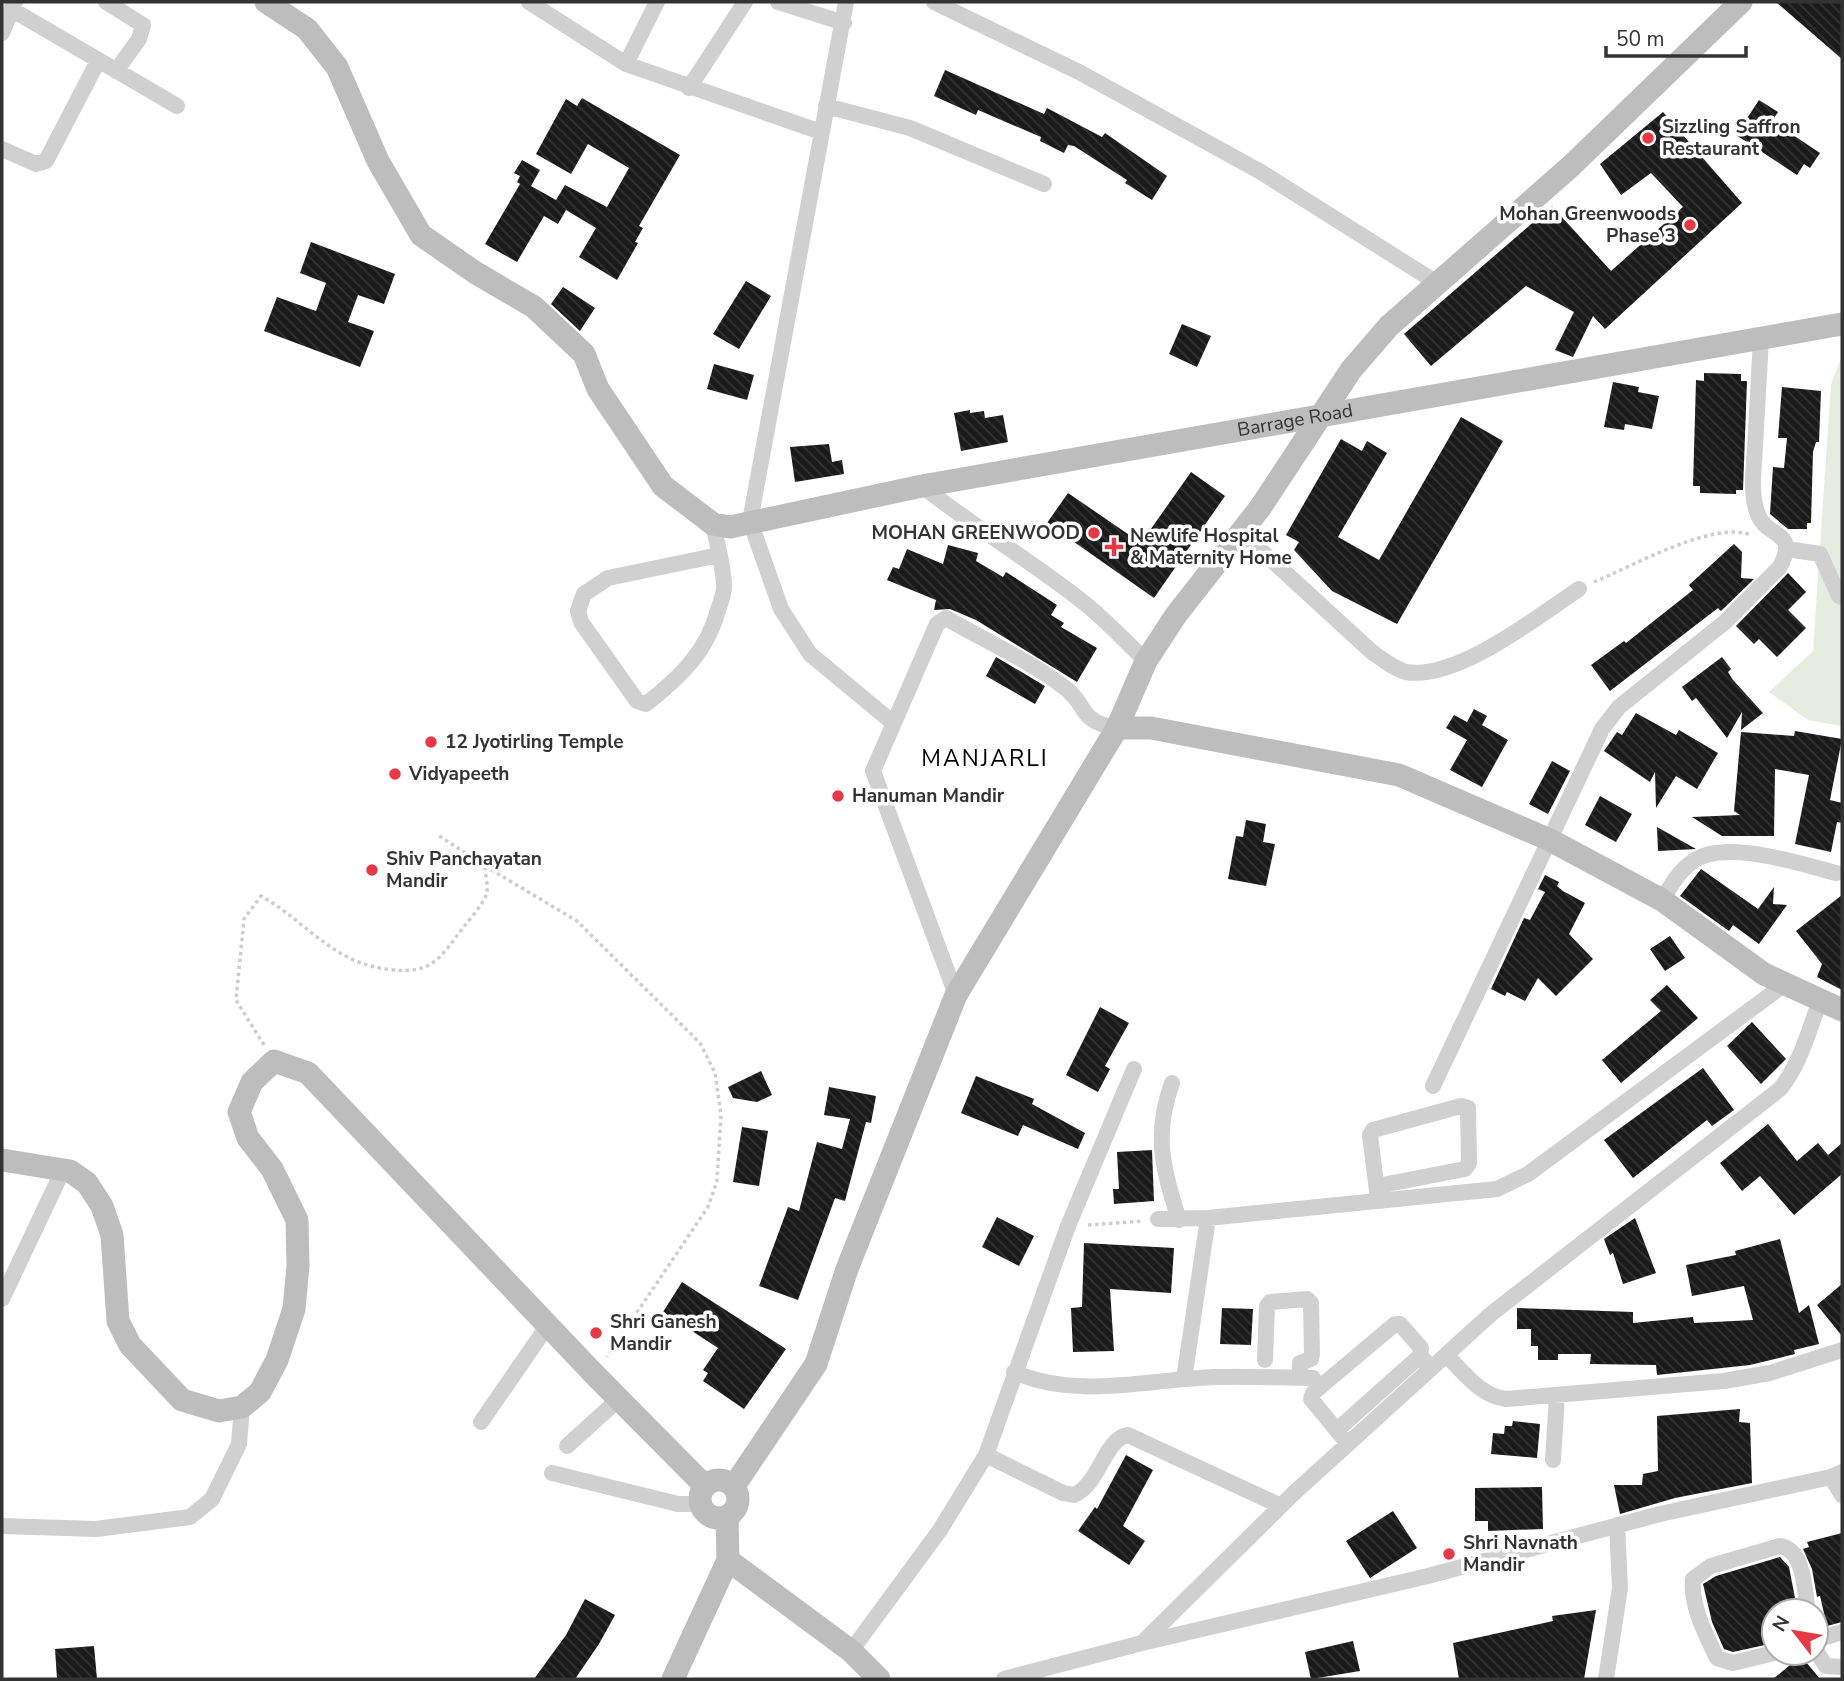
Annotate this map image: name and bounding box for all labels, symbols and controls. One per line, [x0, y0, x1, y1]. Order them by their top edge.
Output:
scale bar [1606, 14, 1746, 58]
text: 50 m [1616, 25, 1665, 53]
place label: Sizzling Saffron Restaurant [1662, 114, 1801, 162]
marker: Sizzling Saffron Restaurant [1640, 130, 1656, 146]
place label: Mohan Greenwoods Phase 3 [1499, 201, 1676, 249]
marker: Mohan Greenwoods Phase 3 [1682, 217, 1698, 233]
street label: Barrage Road [1235, 397, 1355, 443]
place label: MOHAN GREENWOOD [871, 520, 1080, 546]
place label: Newlife Hospital & Maternity Home [1130, 523, 1292, 571]
marker: MOHAN GREENWOOD [1086, 525, 1102, 541]
marker: Newlife Hospital & Maternity Home [1104, 537, 1124, 557]
place label: 12 Jyotirling Temple [445, 729, 624, 755]
marker: 12 Jyotirling Temple [423, 734, 439, 750]
district label: MANJARLI [921, 743, 1049, 774]
place label: Vidyapeeth [408, 761, 509, 787]
marker: Vidyapeeth [387, 766, 403, 782]
place label: Hanuman Mandir [852, 783, 1005, 809]
marker: Hanuman Mandir [830, 788, 846, 804]
place label: Shiv Panchayatan Mandir [386, 846, 542, 894]
marker: Shiv Panchayatan Mandir [364, 862, 380, 878]
place label: Shri Ganesh Mandir [610, 1309, 717, 1357]
marker: Shri Ganesh Mandir [588, 1325, 604, 1341]
place label: Shri Navnath Mandir [1463, 1530, 1578, 1578]
marker: Shri Navnath Mandir [1441, 1546, 1457, 1562]
north arrow [1760, 1597, 1830, 1667]
text: N [1766, 1611, 1796, 1637]

